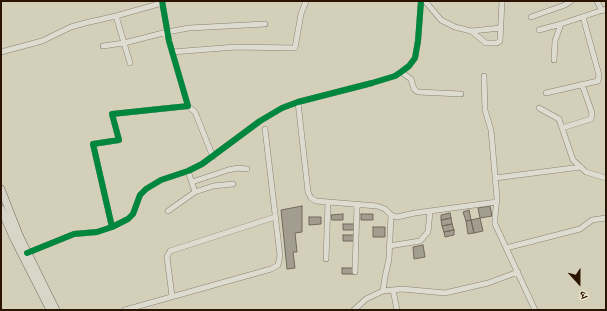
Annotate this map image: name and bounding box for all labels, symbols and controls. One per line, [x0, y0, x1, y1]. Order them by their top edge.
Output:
north arrow [559, 263, 599, 303]
text: उ [578, 287, 589, 303]

